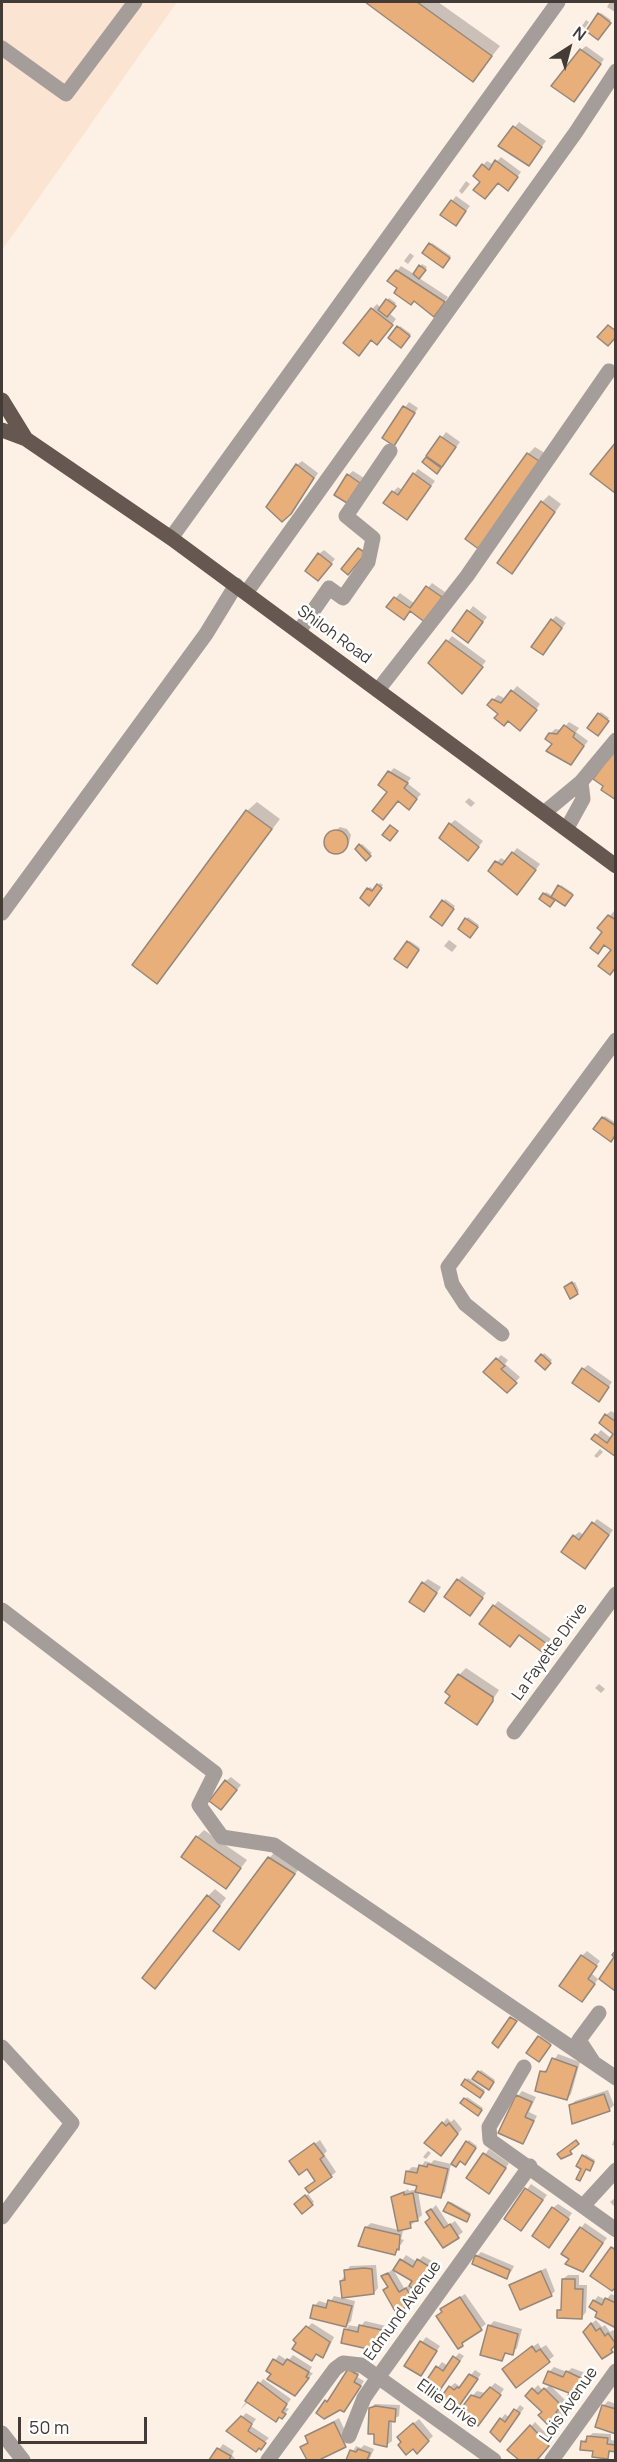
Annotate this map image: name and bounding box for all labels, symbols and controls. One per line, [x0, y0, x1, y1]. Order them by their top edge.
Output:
north arrow [539, 18, 599, 78]
text: N [568, 21, 591, 46]
street label: Shiloh Road [293, 602, 375, 668]
street label: La Fayette Drive [508, 1600, 592, 1704]
street label: Edmund Avenue [360, 2257, 446, 2365]
street label: Lois Avenue [536, 2364, 602, 2446]
street label: Ellie Drive [413, 2376, 481, 2432]
scale bar [21, 2405, 150, 2443]
text: 50 m [29, 2415, 69, 2439]

